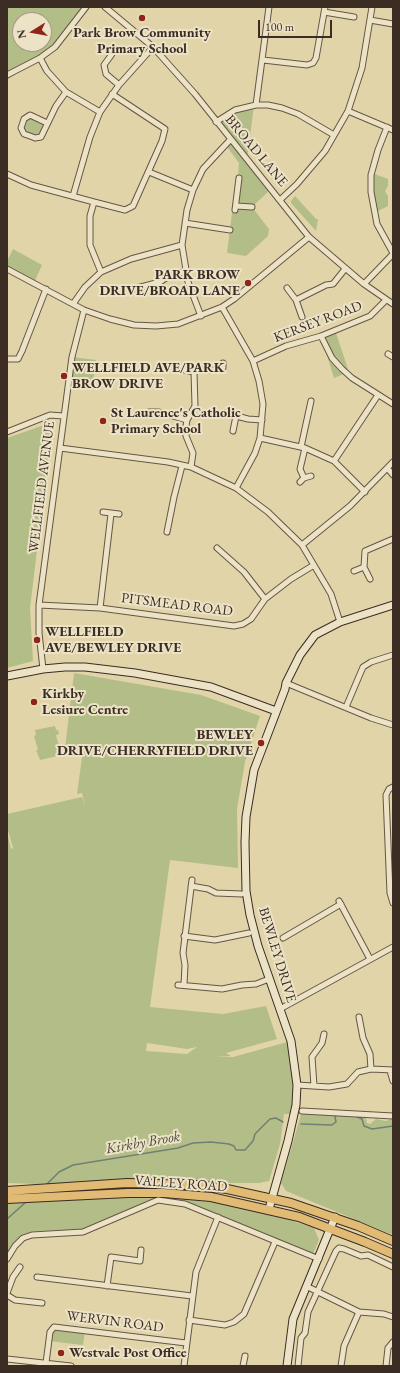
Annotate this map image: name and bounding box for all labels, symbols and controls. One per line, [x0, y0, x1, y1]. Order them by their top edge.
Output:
north arrow [12, 12, 52, 52]
scale bar [260, 12, 334, 38]
marker: Park Brow Community Primary School [137, 13, 147, 23]
text: 100 m [265, 19, 294, 35]
place label: Park Brow Community Primary School [73, 25, 211, 58]
text: N [13, 28, 29, 40]
street label: BROAD LANE [221, 112, 291, 190]
place label: PARK BROW DRIVE/BROAD LANE [99, 267, 240, 300]
marker: PARK BROW DRIVE/BROAD LANE [243, 278, 253, 288]
street label: KERSEY ROAD [271, 297, 365, 347]
place label: WELLFIELD AVE/PARK BROW DRIVE [72, 360, 224, 392]
marker: WELLFIELD AVE/PARK BROW DRIVE [59, 371, 69, 381]
place label: St Laurence's Catholic Primary School [111, 405, 241, 438]
marker: St Laurence's Catholic Primary School [98, 416, 108, 426]
street label: WELLFIELD AVENUE [26, 420, 58, 554]
street label: PITSMEAD ROAD [120, 590, 234, 620]
place label: WELLFIELD AVE/BEWLEY DRIVE [45, 624, 181, 656]
marker: WELLFIELD AVE/BEWLEY DRIVE [32, 635, 42, 645]
place label: Kirkby Lesiure Centre [42, 686, 128, 718]
marker: Kirkby Lesiure Centre [29, 697, 39, 707]
place label: BEWLEY DRIVE/CHERRYFIELD DRIVE [57, 727, 253, 760]
marker: BEWLEY DRIVE/CHERRYFIELD DRIVE [256, 738, 266, 748]
street label: BEWLEY DRIVE [255, 905, 299, 1005]
water label: Kirkby Brook [104, 1128, 182, 1158]
street label: VALLEY ROAD [134, 1172, 228, 1196]
street label: WERVIN ROAD [66, 1308, 164, 1336]
place label: Westvale Post Office [69, 1345, 187, 1361]
marker: Westvale Post Office [56, 1348, 66, 1358]

